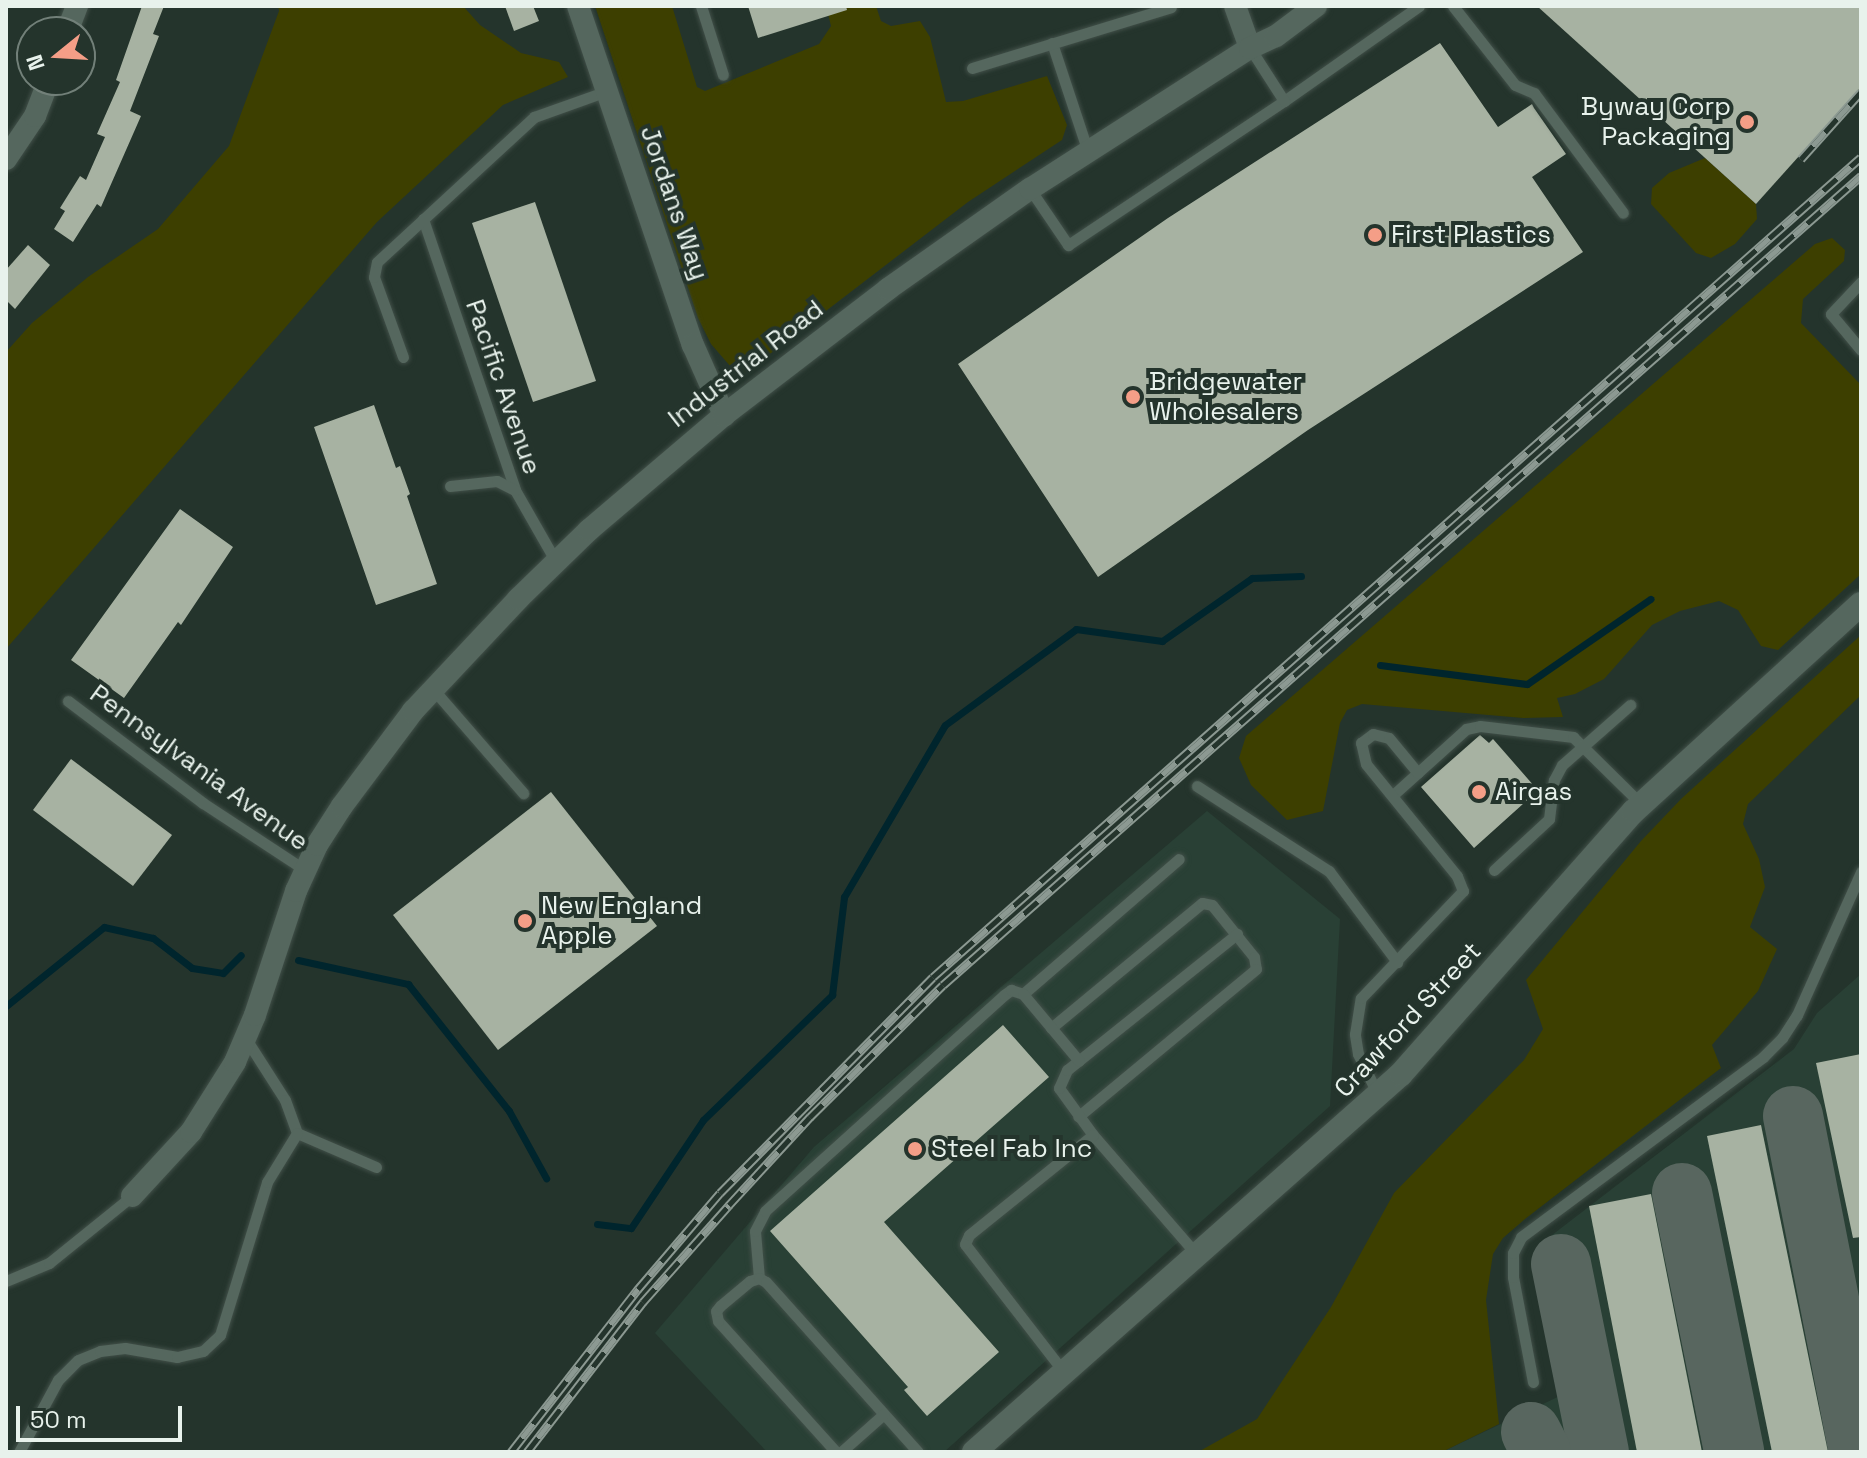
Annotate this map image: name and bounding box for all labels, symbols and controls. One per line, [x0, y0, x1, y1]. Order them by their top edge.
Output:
north arrow [16, 16, 96, 96]
text: N [19, 51, 51, 74]
place label: Byway Corp Packaging [1581, 91, 1731, 152]
marker: Byway Corp Packaging [1738, 113, 1756, 131]
street label: Jordans Way [633, 122, 715, 284]
place label: First Plastics [1391, 219, 1551, 251]
marker: First Plastics [1366, 226, 1384, 244]
street label: Industrial Road [662, 294, 830, 434]
street label: Pacific Avenue [458, 295, 548, 479]
place label: Bridgewater Wholesalers [1149, 366, 1302, 428]
marker: Bridgewater Wholesalers [1124, 388, 1142, 406]
street label: Pennsylvania Avenue [84, 678, 314, 858]
place label: Airgas [1495, 776, 1572, 808]
marker: Airgas [1470, 783, 1488, 801]
place label: New England Apple [541, 890, 702, 952]
marker: New England Apple [516, 912, 534, 930]
street label: Crawford Street [1328, 936, 1488, 1104]
place label: Steel Fab Inc [931, 1133, 1092, 1165]
marker: Steel Fab Inc [906, 1140, 924, 1158]
scale bar [20, 1390, 186, 1440]
text: 50 m [30, 1404, 87, 1435]

